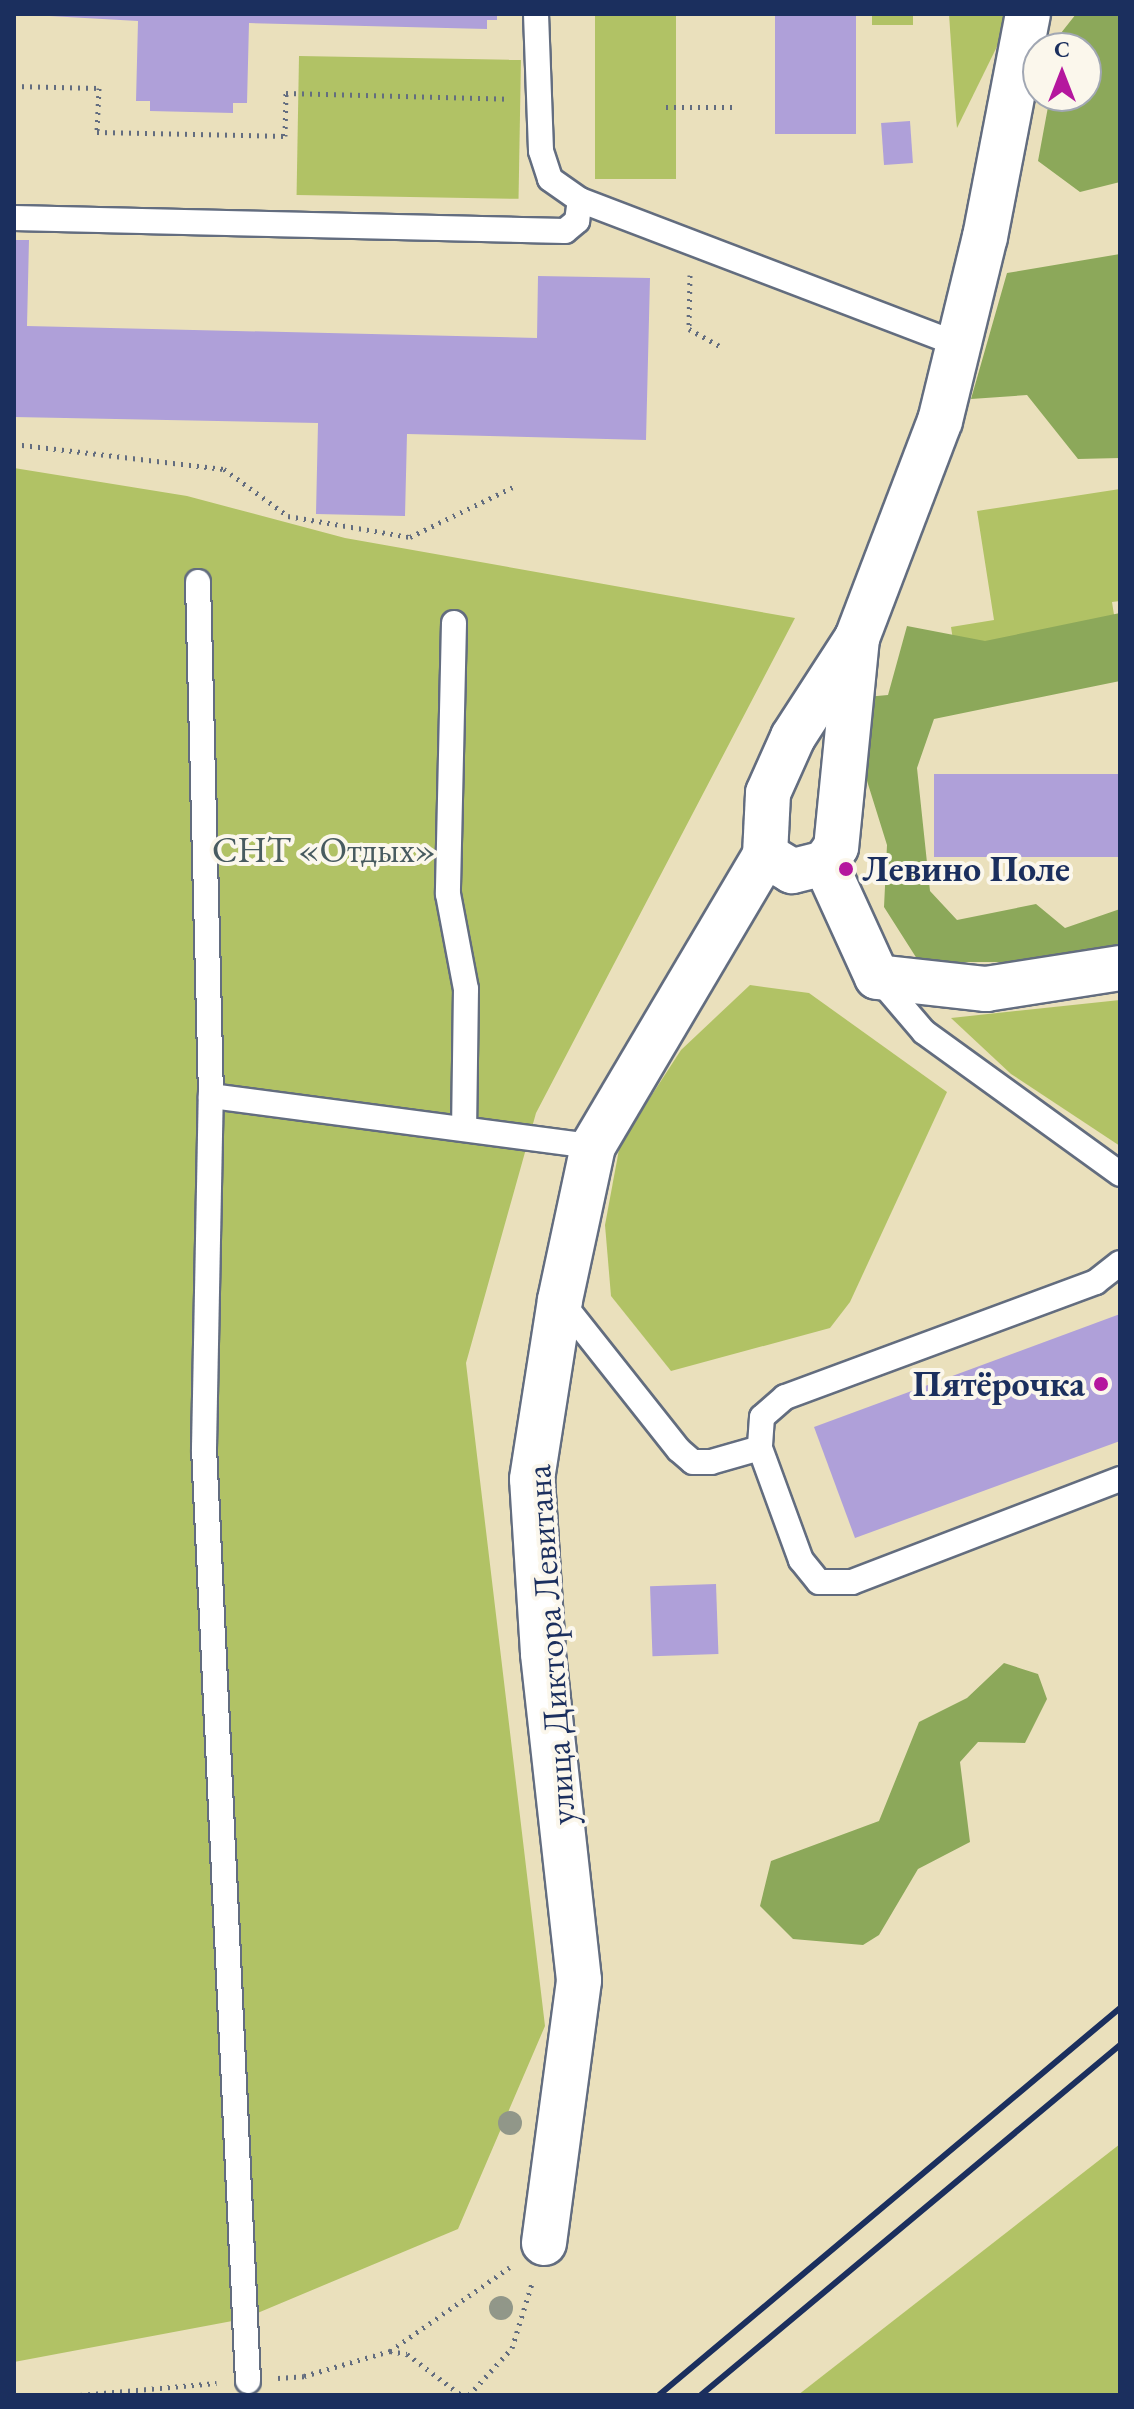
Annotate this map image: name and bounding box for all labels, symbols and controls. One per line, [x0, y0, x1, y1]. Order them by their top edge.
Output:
north arrow [1022, 32, 1102, 112]
text: С [1054, 35, 1070, 64]
park label: СНТ «Отдых» [212, 828, 436, 872]
place label: Левино Поле [862, 847, 1070, 891]
marker: Левино Поле [837, 860, 855, 878]
place label: Пятёрочка [913, 1362, 1085, 1406]
marker: Пятёрочка [1092, 1375, 1110, 1393]
street label: улица Диктора Левитана [516, 1463, 584, 1827]

